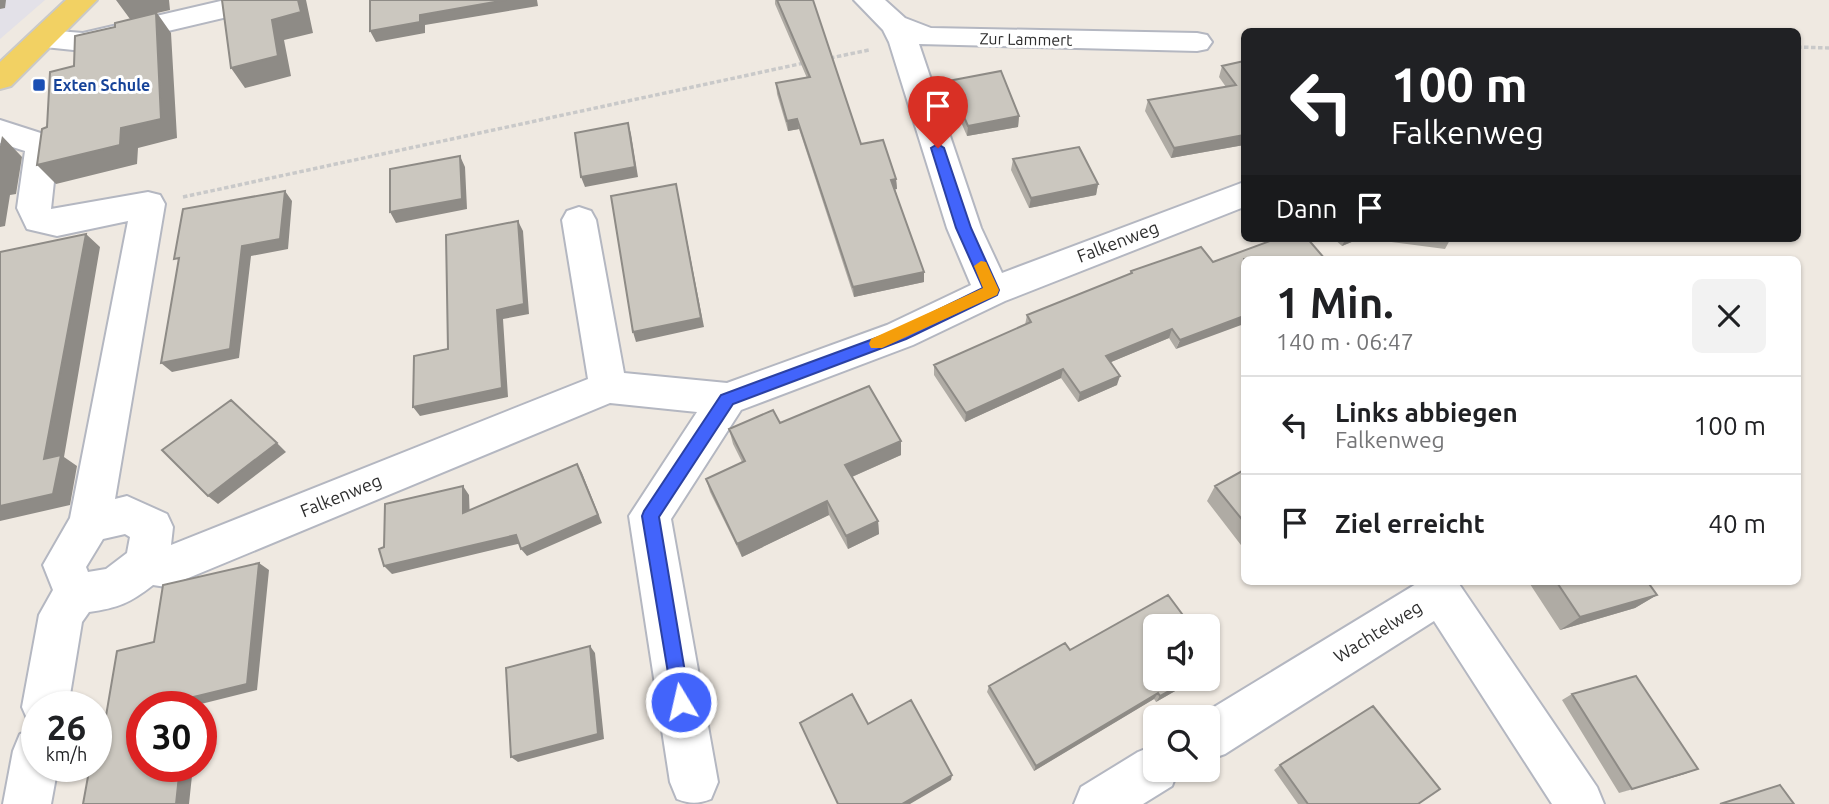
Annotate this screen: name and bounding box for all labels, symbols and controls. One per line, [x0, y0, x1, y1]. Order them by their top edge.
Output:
street label: Zur Lammert [979, 29, 1073, 49]
icon: left [1276, 56, 1367, 147]
text: 100 m [1391, 56, 1528, 111]
place label: Exten Schule [53, 76, 150, 94]
pin [908, 76, 968, 148]
marker: Exten Schule [31, 77, 47, 93]
icon: arrive [919, 87, 957, 125]
text: Falkenweg [1391, 114, 1544, 150]
icon: arrive [1351, 189, 1389, 227]
text: Dann [1276, 194, 1337, 223]
street label: Falkenweg [1074, 216, 1161, 266]
text: 1 Min. [1276, 279, 1394, 326]
button: close [1692, 279, 1766, 353]
text: 140 m · 06:47 [1276, 329, 1414, 354]
text: Links abbiegen [1335, 398, 1518, 427]
icon: left [1276, 406, 1314, 444]
text: 100 m [1694, 411, 1766, 440]
text: Falkenweg [1335, 427, 1445, 452]
street label: Falkenweg [297, 470, 384, 520]
icon: arrive [1276, 504, 1314, 542]
text: Ziel erreicht [1335, 509, 1485, 538]
text: 40 m [1708, 509, 1766, 538]
street label: Wachtelweg [1330, 596, 1425, 666]
map controls [1143, 614, 1220, 782]
button: sound [1143, 614, 1220, 691]
position arrow [644, 665, 718, 739]
speed limit sign: 30 [126, 691, 217, 782]
button: search [1143, 705, 1220, 782]
text: 26 [47, 707, 86, 747]
text: km/h [46, 744, 87, 764]

